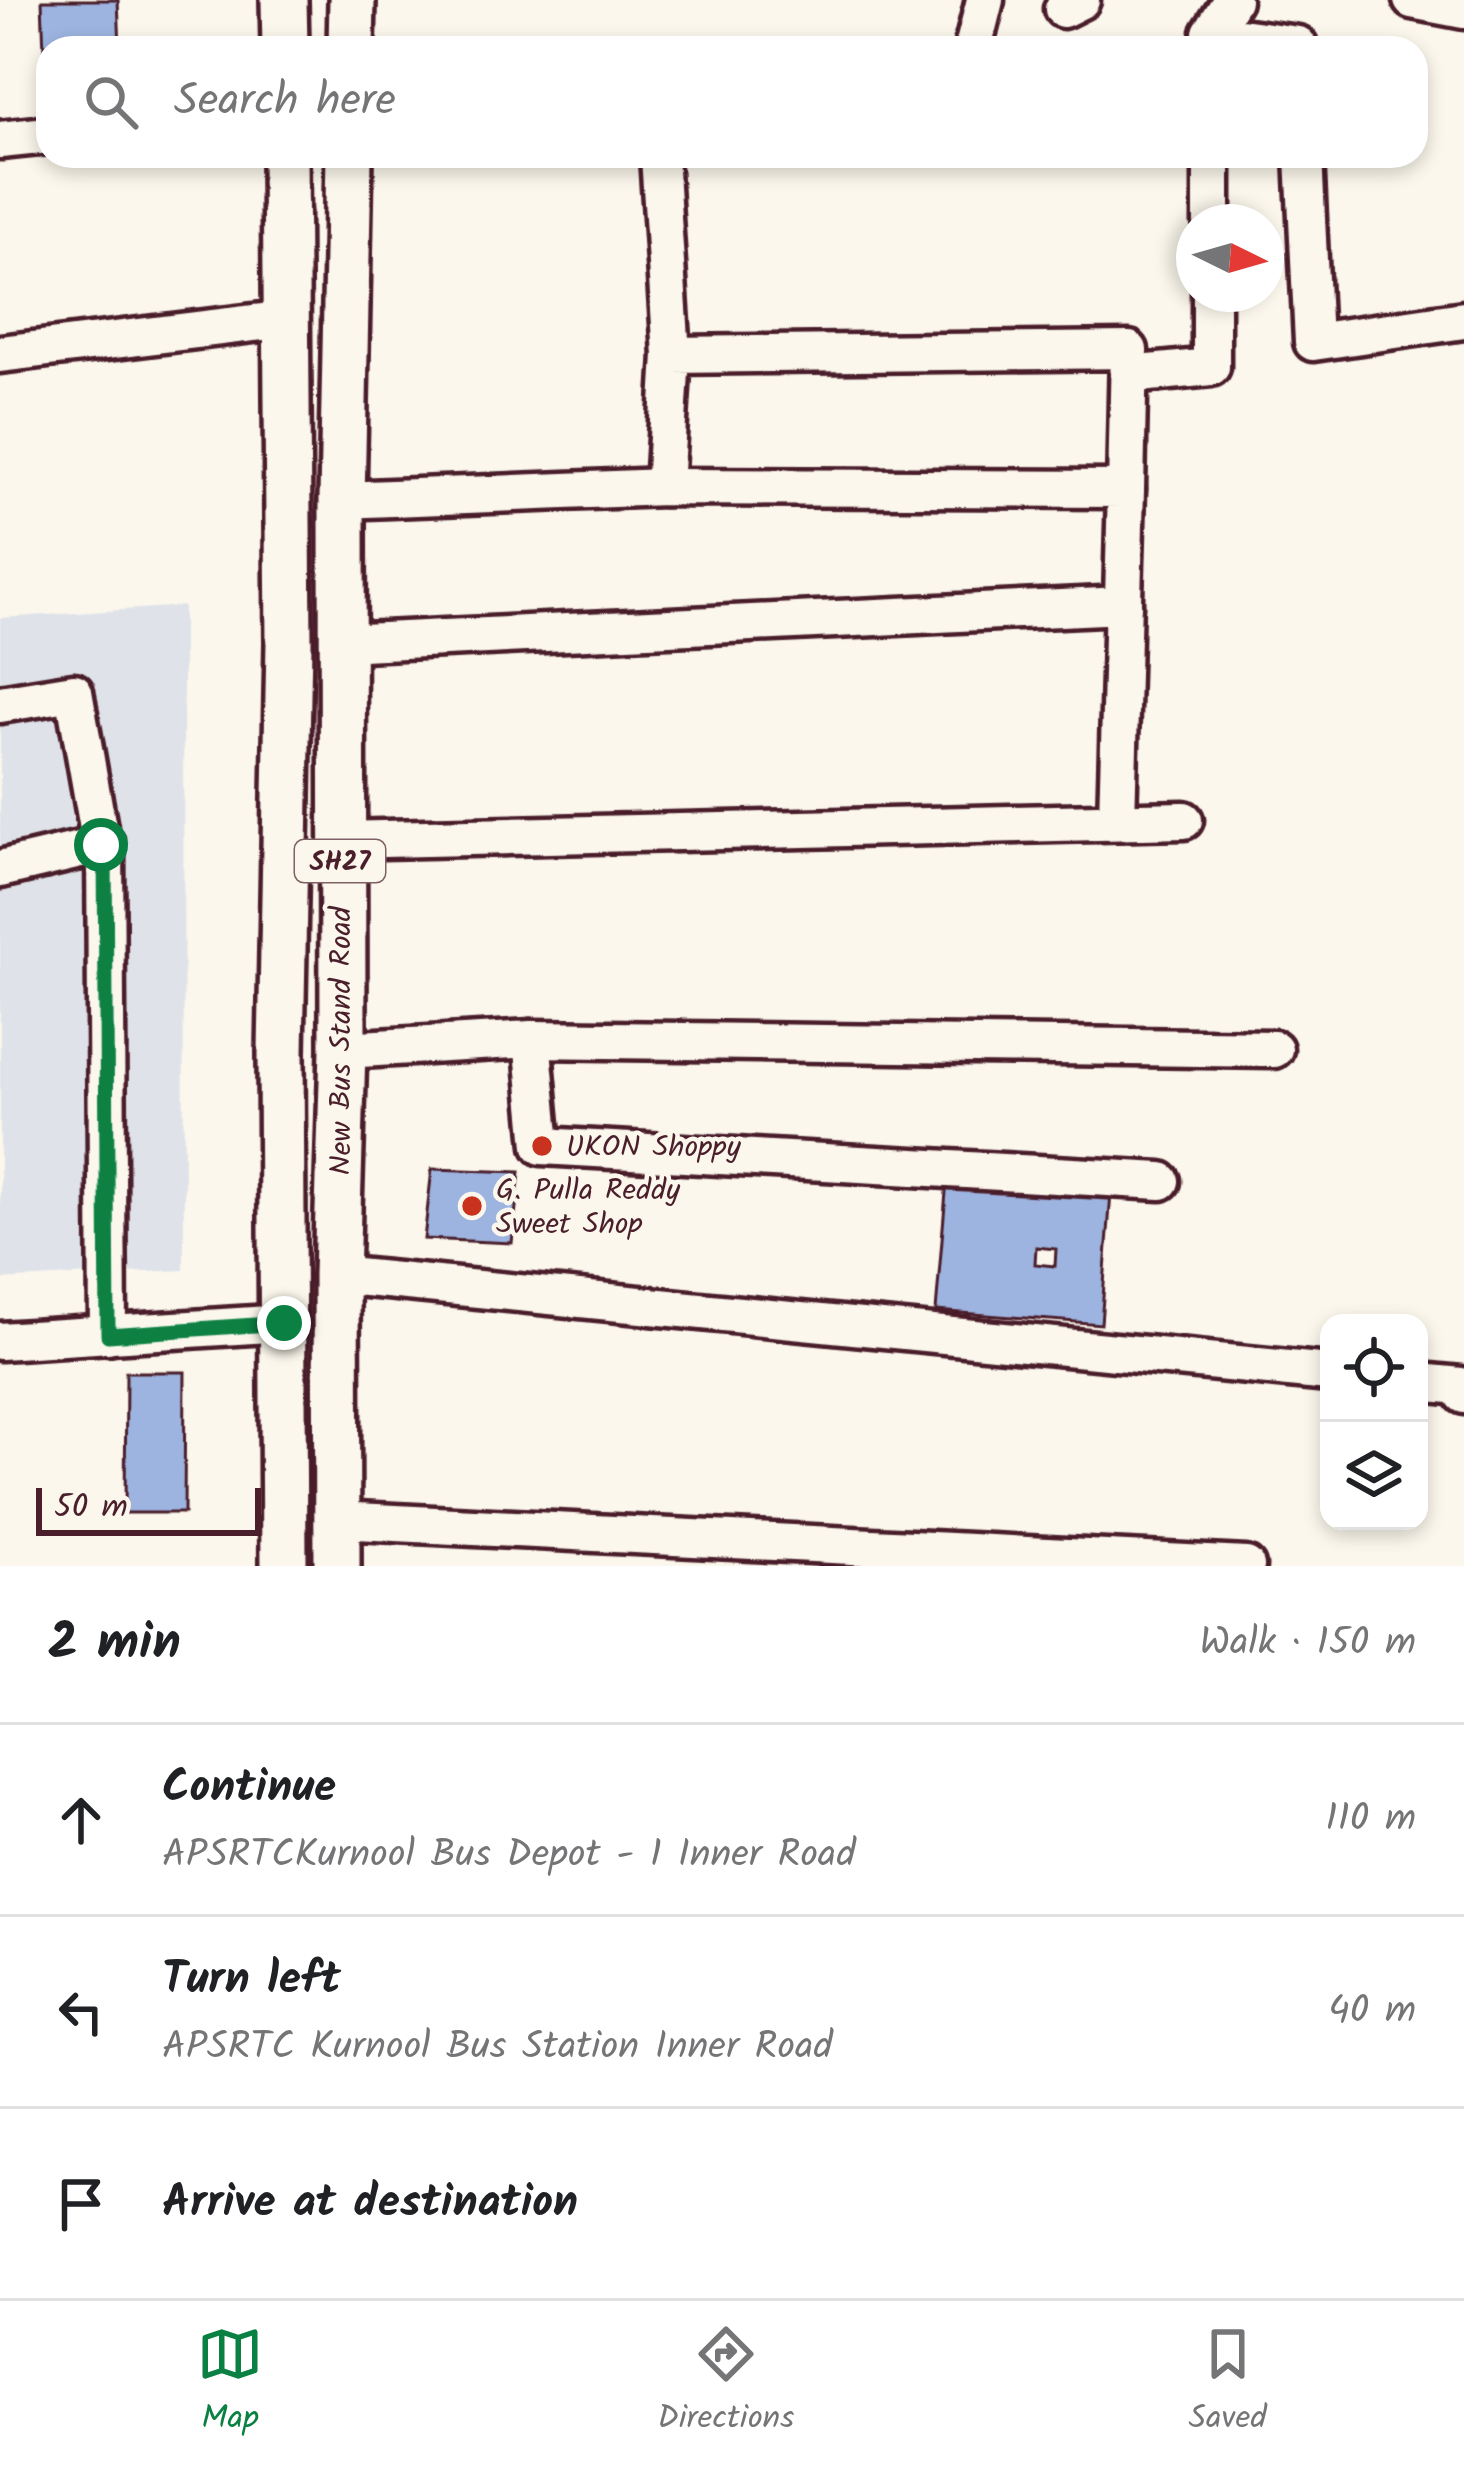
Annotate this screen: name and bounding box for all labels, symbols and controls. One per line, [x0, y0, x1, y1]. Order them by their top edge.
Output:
search box [36, 36, 1428, 168]
text: Search here [174, 66, 396, 138]
icon: search [78, 69, 144, 135]
north arrow [1176, 204, 1284, 312]
route start [74, 818, 128, 872]
road number: SH27 [295, 840, 385, 882]
street label: New Bus Stand Road [318, 905, 366, 1176]
place label: UKON Shoppy [566, 1124, 742, 1172]
marker: UKON Shoppy [529, 1133, 555, 1159]
place label: G. Pulla Reddy Sweet Shop [496, 1167, 681, 1249]
marker: G. Pulla Reddy Sweet Shop [459, 1193, 485, 1219]
route end [257, 1296, 311, 1350]
map controls [1320, 1314, 1428, 1530]
button: locate [1320, 1314, 1428, 1422]
button: layers [1320, 1422, 1428, 1530]
scale bar [36, 1482, 261, 1535]
text: 50 m [54, 1482, 128, 1535]
text: 2 min [48, 1604, 181, 1685]
text: Walk · 150 m [1199, 1613, 1416, 1675]
text: Continue [162, 1753, 336, 1825]
icon: ahead [48, 1787, 114, 1853]
text: 110 m [1325, 1789, 1416, 1851]
text: APSRTCKurnool Bus Depot - 1 Inner Road [162, 1825, 856, 1887]
text: Turn left [162, 1945, 341, 2017]
icon: left [48, 1979, 114, 2045]
text: 40 m [1328, 1981, 1416, 2043]
text: APSRTC Kurnool Bus Station Inner Road [162, 2017, 833, 2079]
text: Arrive at destination [162, 2168, 578, 2240]
icon: arrive [48, 2171, 114, 2237]
tab: Map [197, 2321, 263, 2446]
tab: Directions [657, 2321, 794, 2446]
tab: Saved [1189, 2321, 1267, 2446]

